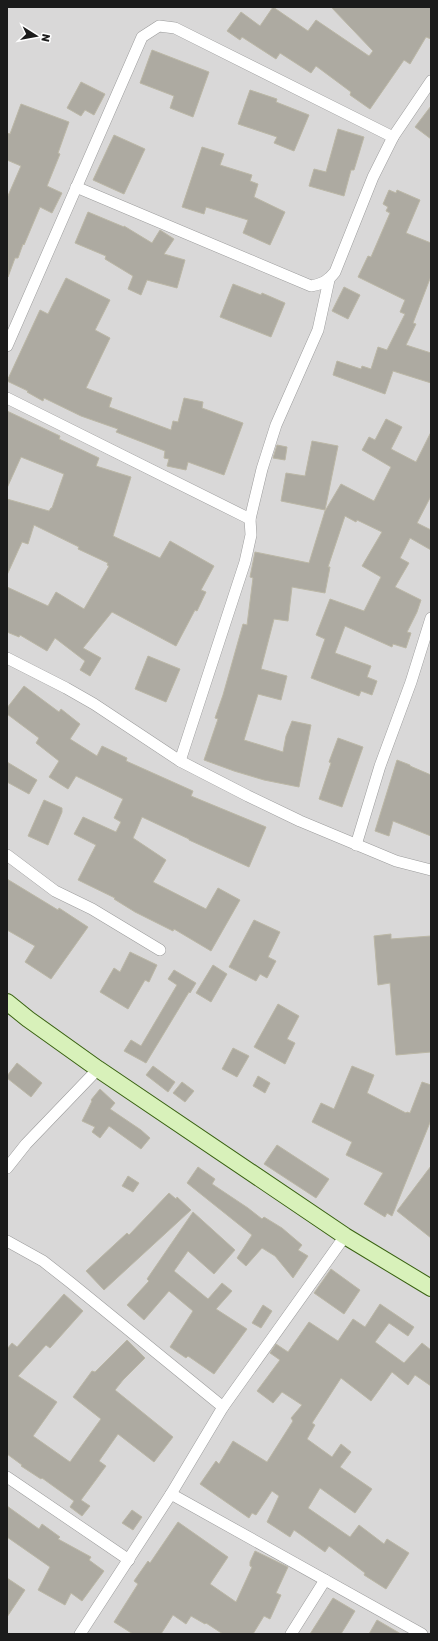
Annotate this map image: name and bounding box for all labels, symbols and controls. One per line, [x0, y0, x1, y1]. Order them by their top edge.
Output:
north arrow [16, 16, 56, 56]
text: N [38, 33, 52, 43]

